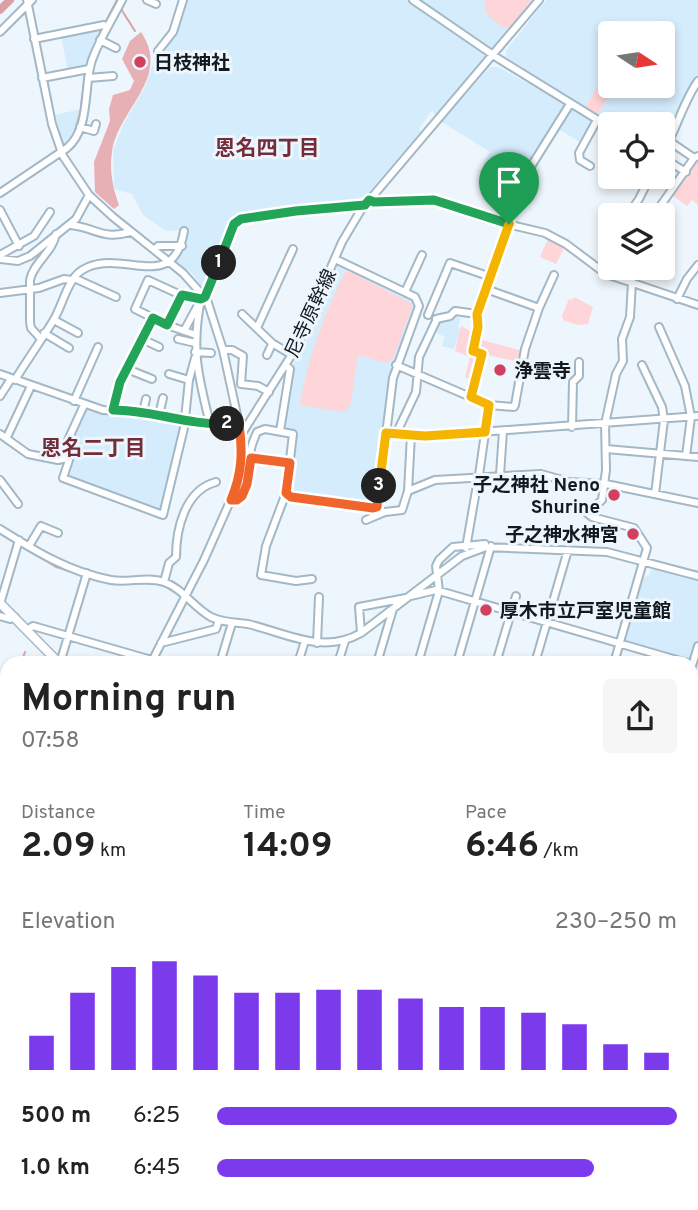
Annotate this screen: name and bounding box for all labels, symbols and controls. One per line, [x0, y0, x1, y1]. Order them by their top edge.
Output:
north arrow [598, 21, 676, 98]
map controls [598, 21, 675, 280]
place label: 日枝神社 [154, 52, 230, 76]
marker: 日枝神社 [132, 54, 148, 70]
button: locate [598, 112, 675, 189]
district label: 恩名四丁目 [215, 136, 320, 163]
pin [479, 152, 539, 224]
icon: arrive [490, 163, 528, 201]
button: layers [598, 203, 675, 280]
pin: 1 [202, 246, 236, 280]
text: 1 [215, 250, 222, 274]
street label: 尼寺原幹線 [281, 266, 343, 362]
place label: 浄雲寺 [514, 360, 571, 384]
marker: 浄雲寺 [492, 362, 508, 378]
pin: 2 [210, 406, 244, 442]
text: 2 [221, 411, 232, 435]
district label: 恩名二丁目 [41, 436, 146, 463]
pin: 3 [362, 468, 396, 504]
text: 3 [373, 473, 384, 497]
place label: 子之神社 Neno Shurine [473, 474, 600, 520]
marker: 子之神社 Neno Shurine [606, 487, 622, 503]
place label: 子之神水神宮 [505, 524, 619, 548]
marker: 子之神水神宮 [625, 526, 641, 542]
place label: 厚木市立戸室児童館 [500, 600, 671, 624]
marker: 厚木市立戸室児童館 [478, 602, 494, 618]
text: Morning run [21, 676, 237, 725]
button: share [603, 679, 677, 753]
text: 07:58 [21, 727, 80, 756]
text: Distance [21, 801, 96, 825]
text: Time [243, 801, 286, 825]
text: Pace [465, 801, 507, 825]
text: 2.09 [21, 825, 95, 869]
text: 14:09 [243, 825, 333, 869]
text: 6:46 [465, 825, 539, 869]
text: km [95, 839, 126, 863]
text: /km [539, 839, 579, 863]
text: Elevation [21, 908, 116, 937]
text: 230–250 m [555, 908, 677, 937]
text: 500 m [21, 1102, 91, 1131]
text: 6:25 [133, 1102, 180, 1131]
text: 1.0 km [21, 1154, 90, 1183]
text: 6:45 [133, 1154, 180, 1183]

